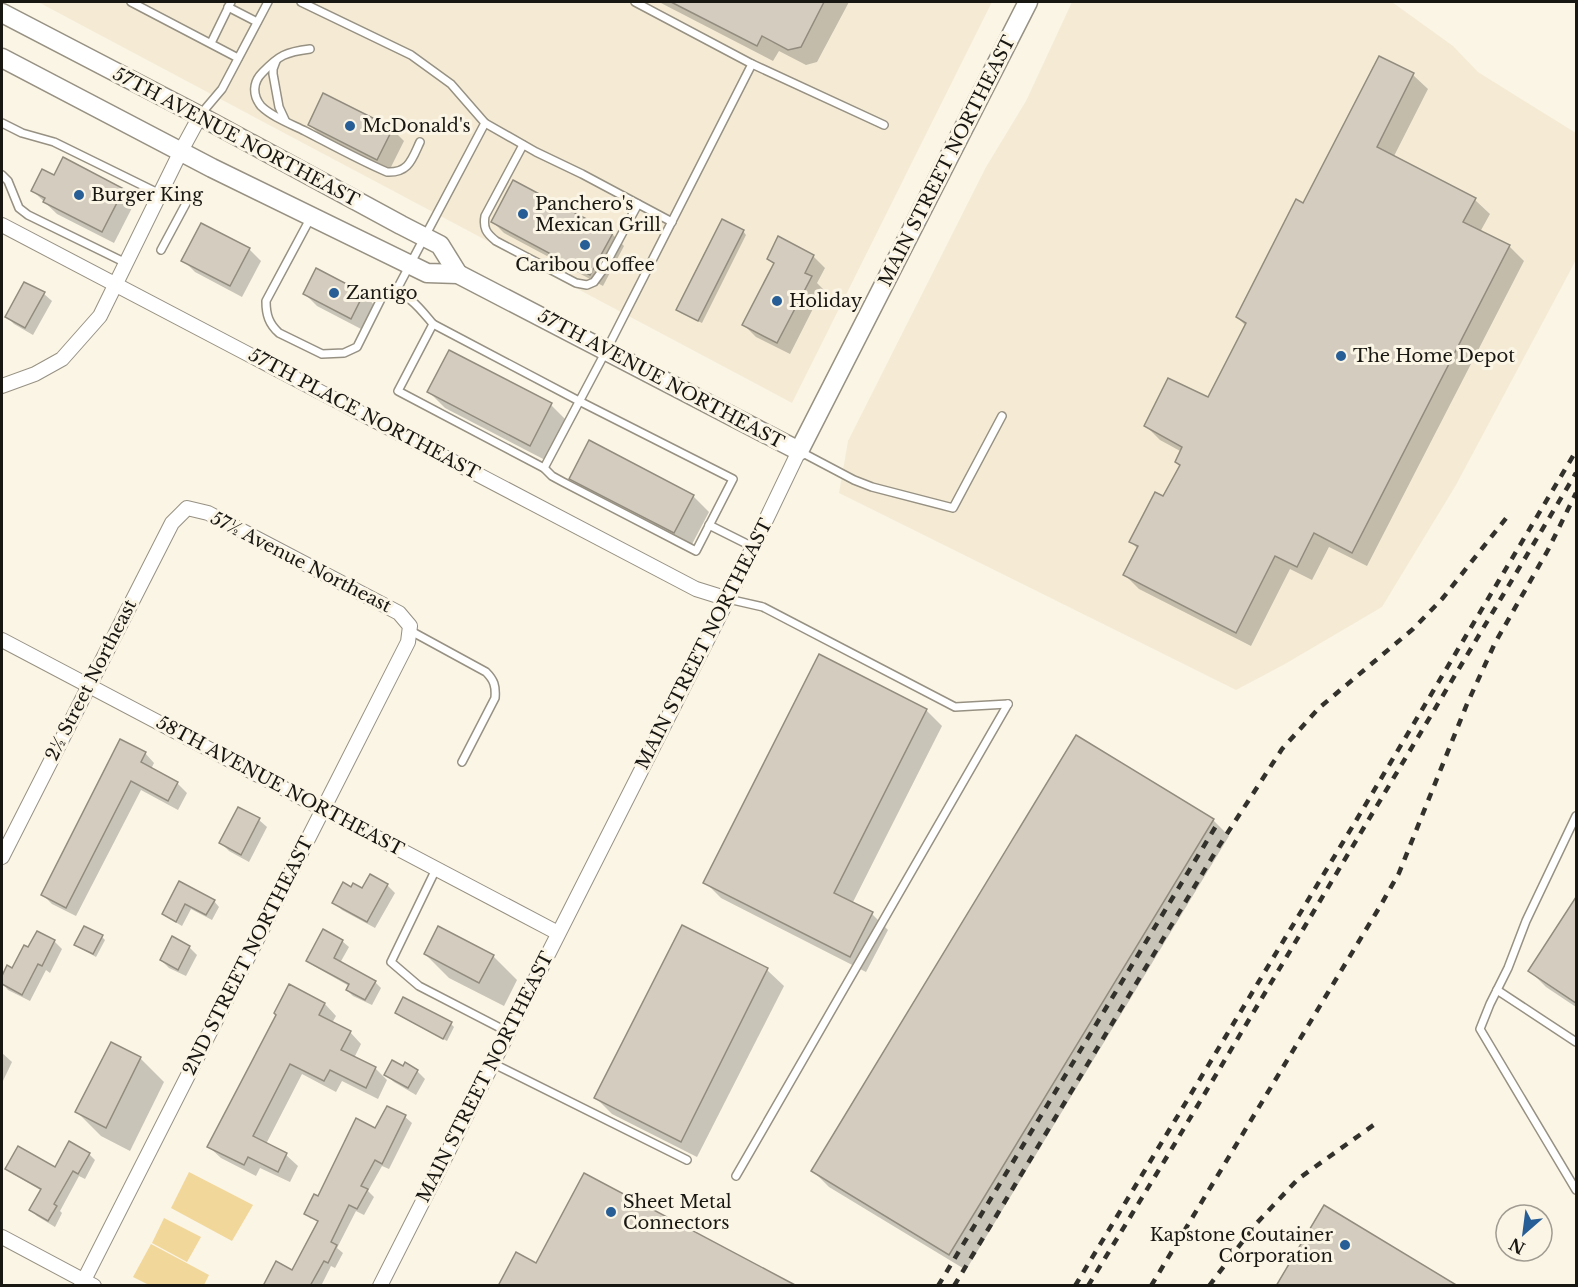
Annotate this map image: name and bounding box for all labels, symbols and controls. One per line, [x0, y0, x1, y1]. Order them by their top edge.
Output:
street label: MAIN STREET NORTHEAST [874, 32, 1020, 290]
street label: 57TH AVENUE NORTHEAST [109, 63, 363, 212]
place label: McDonald's [362, 115, 471, 137]
marker: McDonald's [343, 119, 357, 133]
place label: Burger King [91, 184, 203, 206]
marker: Burger King [72, 188, 86, 202]
place label: Panchero's Mexican Grill [535, 193, 661, 236]
marker: Panchero's Mexican Grill [516, 207, 530, 221]
marker: Caribou Coffee [578, 238, 592, 252]
place label: Caribou Coffee [515, 254, 655, 276]
place label: Zantigo [346, 282, 418, 304]
marker: Zantigo [327, 286, 341, 300]
place label: Holiday [789, 290, 863, 312]
marker: Holiday [770, 294, 784, 308]
street label: 57TH AVENUE NORTHEAST [534, 305, 788, 454]
street label: 57TH PLACE NORTHEAST [245, 344, 484, 485]
place label: The Home Depot [1353, 345, 1515, 367]
marker: The Home Depot [1334, 349, 1348, 363]
street label: 57½ Avenue Northeast [207, 507, 395, 617]
street label: MAIN STREET NORTHEAST [631, 515, 777, 773]
street label: 2½ Street Northeast [41, 595, 141, 764]
street label: 58TH AVENUE NORTHEAST [153, 711, 408, 861]
street label: 2ND STREET NORTHEAST [178, 833, 318, 1079]
street label: MAIN STREET NORTHEAST [412, 948, 558, 1206]
place label: Sheet Metal Connectors [623, 1191, 732, 1234]
north arrow [1494, 1203, 1554, 1263]
marker: Sheet Metal Connectors [604, 1205, 618, 1219]
place label: Kapstone Coutainer Corporation [1150, 1224, 1333, 1267]
text: N [1506, 1234, 1528, 1259]
marker: Kapstone Coutainer Corporation [1338, 1238, 1352, 1252]

